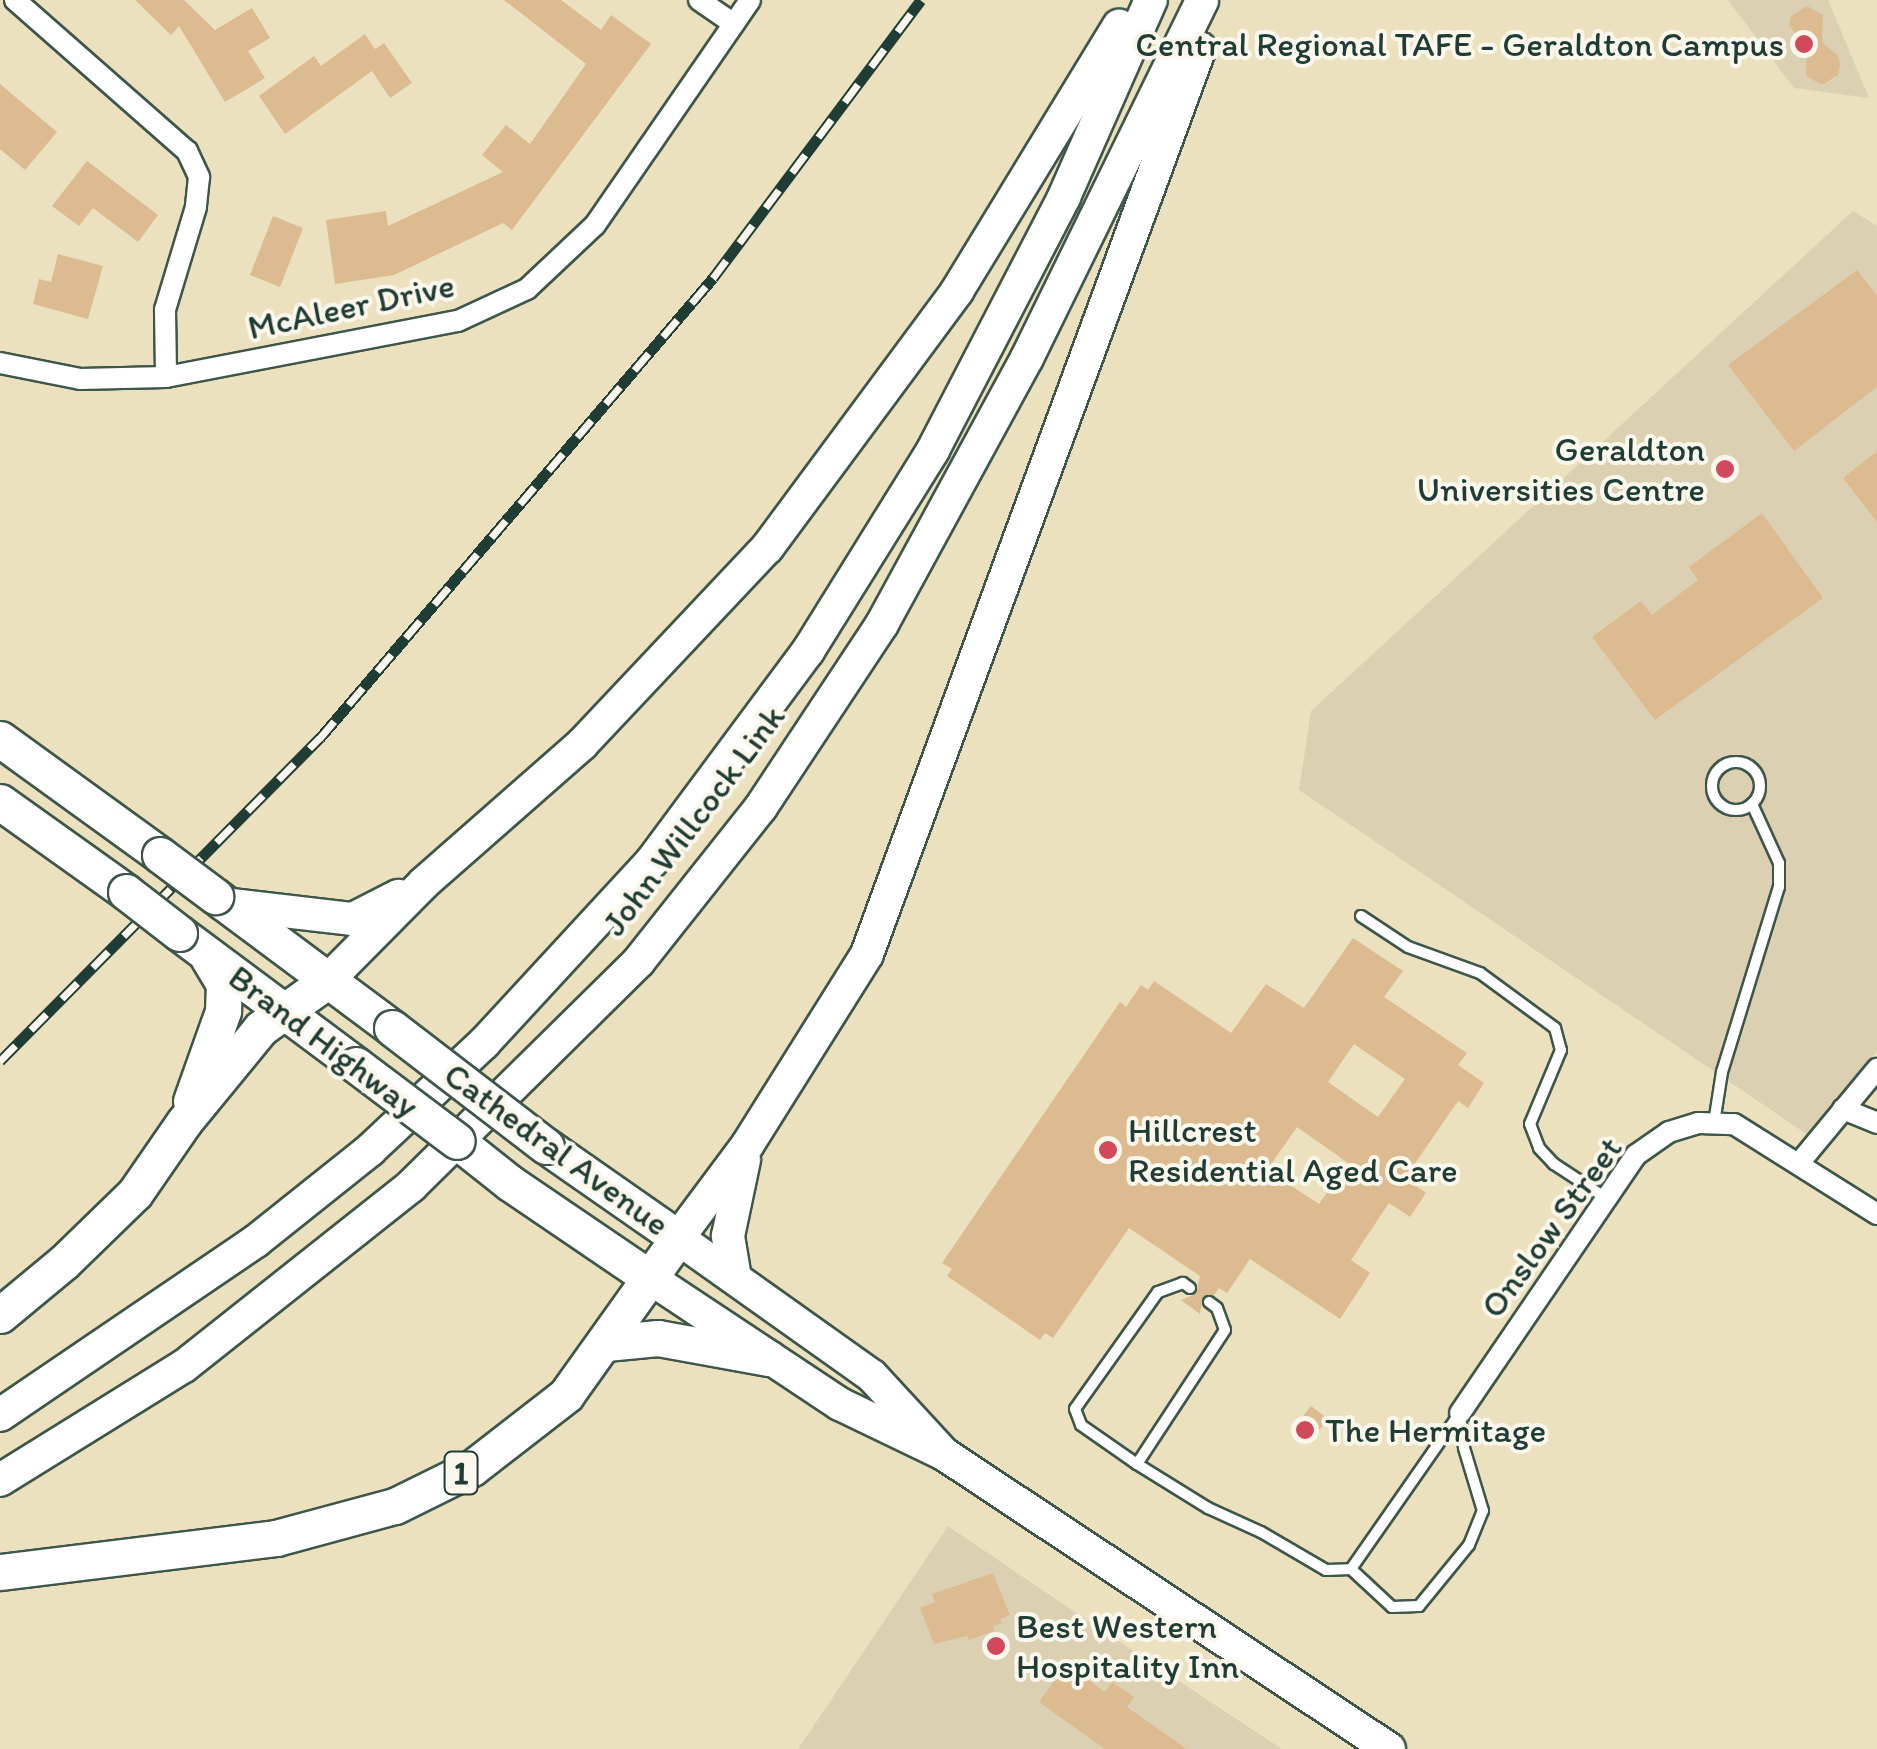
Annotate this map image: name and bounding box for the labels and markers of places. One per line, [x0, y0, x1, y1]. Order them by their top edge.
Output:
place label: Central Regional TAFE - Geraldton Campus [1138, 23, 1784, 65]
marker: Central Regional TAFE - Geraldton Campus [1793, 33, 1815, 55]
place label: Geraldton Universities Centre [1417, 428, 1705, 510]
marker: Geraldton Universities Centre [1714, 458, 1736, 480]
place label: Hillcrest Residential Aged Care [1128, 1109, 1458, 1191]
marker: Hillcrest Residential Aged Care [1097, 1139, 1119, 1161]
place label: The Hermitage [1325, 1409, 1546, 1451]
marker: The Hermitage [1294, 1419, 1316, 1441]
place label: Best Western Hospitality Inn [1016, 1605, 1239, 1687]
marker: Best Western Hospitality Inn [985, 1635, 1007, 1657]

